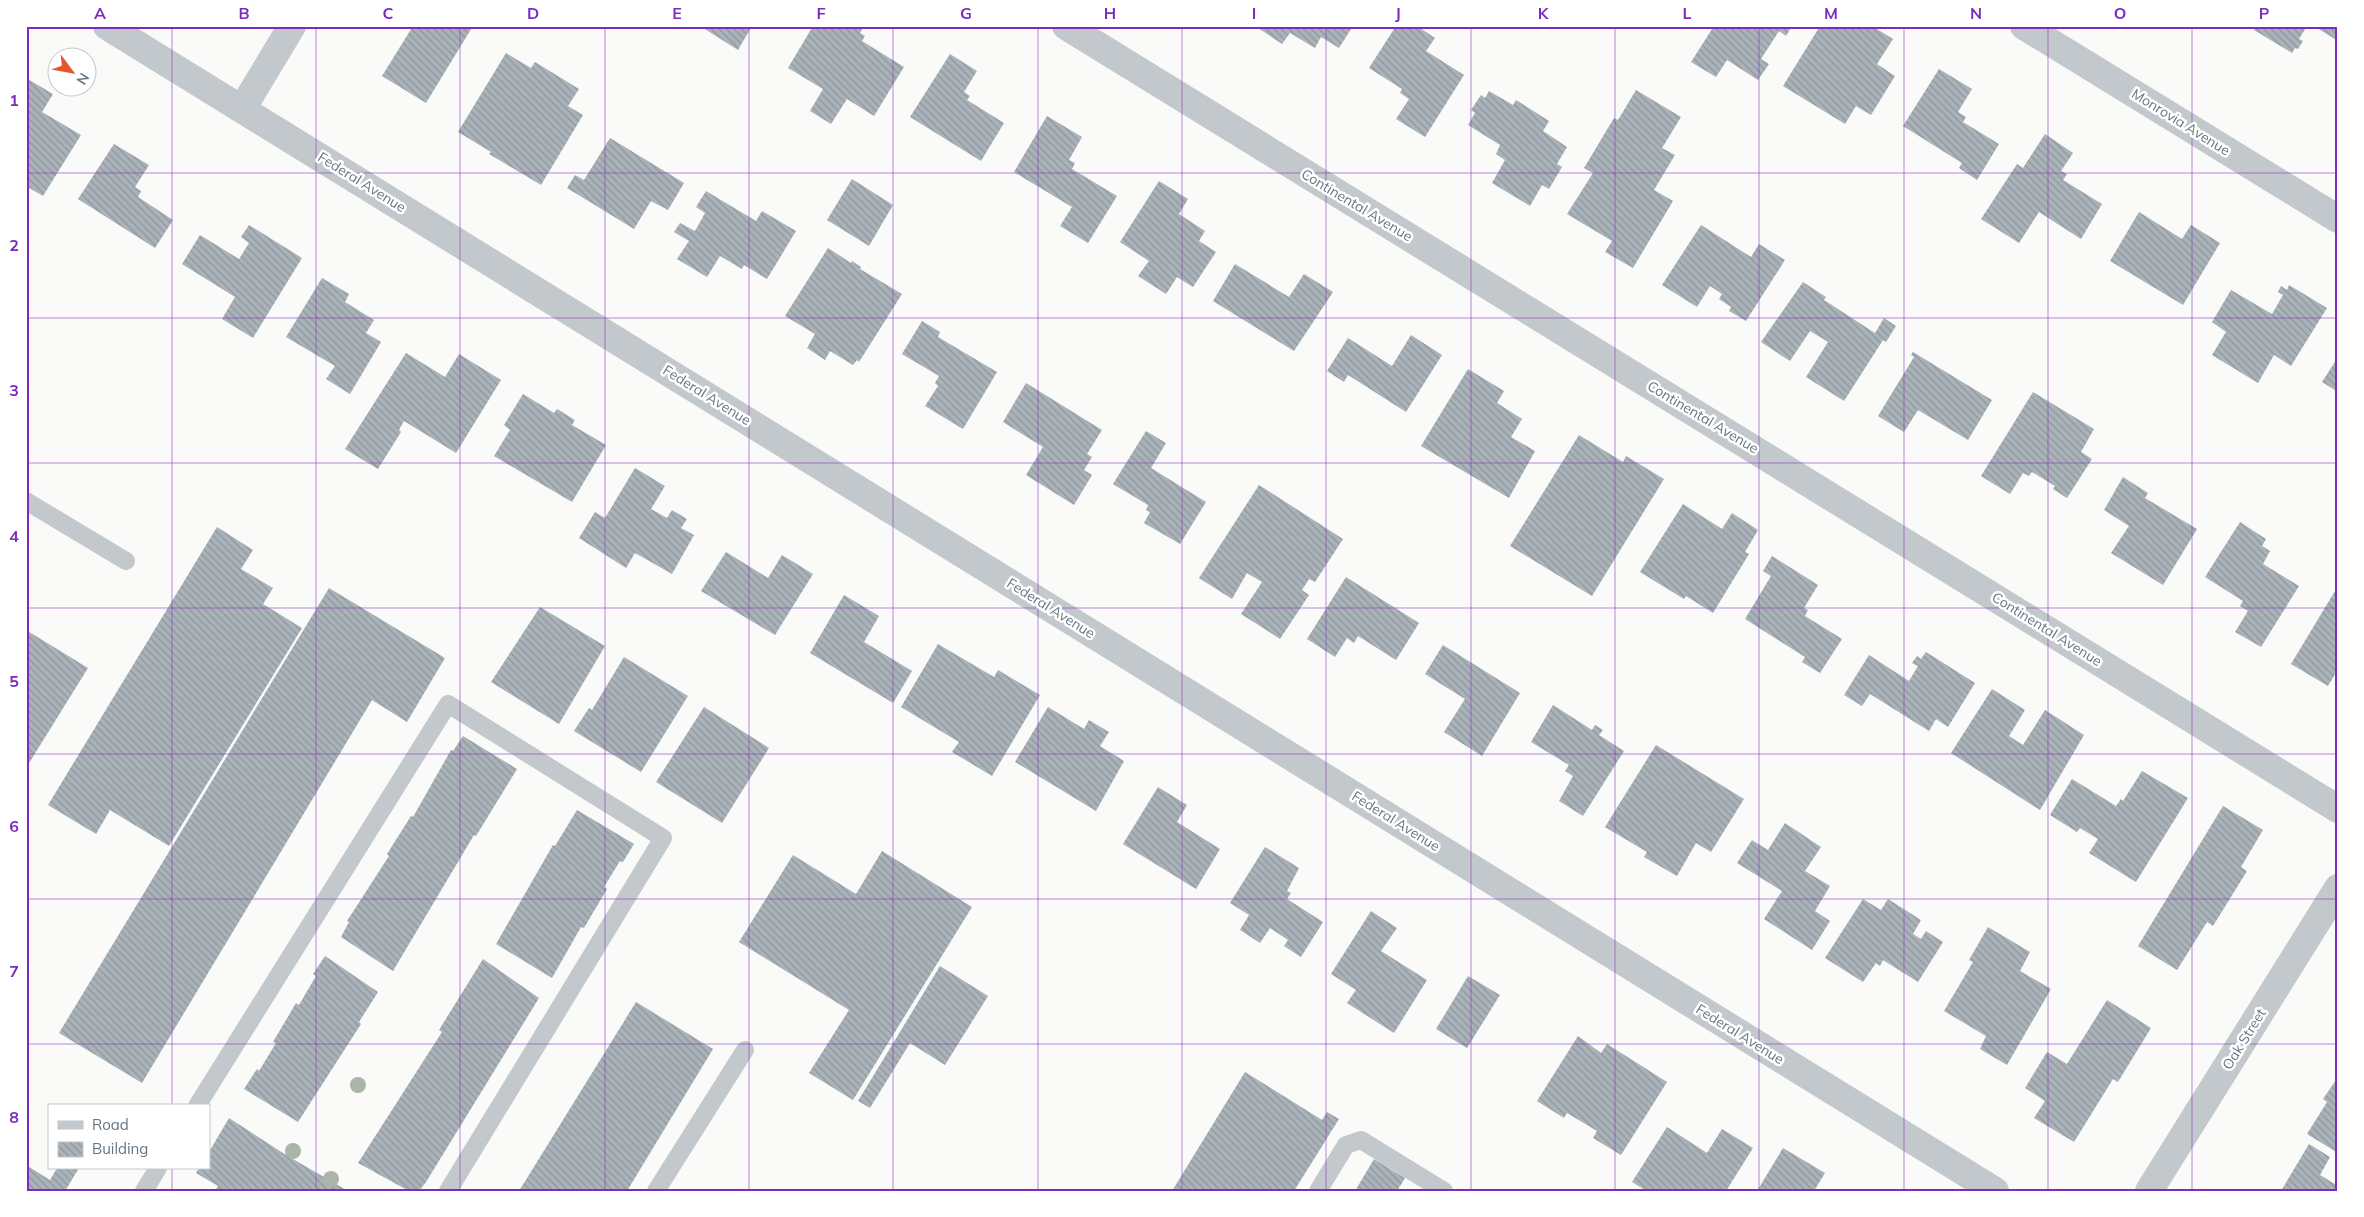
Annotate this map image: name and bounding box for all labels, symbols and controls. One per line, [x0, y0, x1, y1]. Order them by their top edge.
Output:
text: A [94, 3, 106, 23]
text: B [238, 3, 250, 23]
text: C [383, 3, 394, 23]
text: D [527, 3, 539, 23]
text: E [672, 3, 682, 23]
text: F [816, 3, 826, 23]
text: G [960, 3, 972, 23]
text: H [1104, 3, 1116, 23]
text: I [1252, 3, 1256, 23]
text: J [1395, 3, 1401, 23]
text: K [1538, 3, 1550, 23]
text: L [1683, 3, 1692, 23]
text: M [1824, 3, 1838, 23]
text: N [1970, 3, 1982, 23]
text: O [2114, 3, 2126, 23]
text: P [2259, 3, 2270, 23]
north arrow [48, 48, 98, 98]
text: N [73, 70, 93, 88]
street label: Monrovia Avenue [2128, 85, 2234, 159]
text: 1 [9, 90, 19, 110]
street label: Federal Avenue [315, 148, 409, 216]
street label: Continental Avenue [1298, 165, 1416, 245]
text: 2 [9, 235, 19, 255]
street label: Federal Avenue [660, 361, 754, 429]
street label: Continental Avenue [1644, 377, 1762, 457]
text: 3 [9, 380, 19, 400]
text: 4 [9, 526, 19, 546]
street label: Federal Avenue [1004, 574, 1098, 642]
street label: Continental Avenue [1989, 588, 2105, 670]
text: 5 [9, 671, 19, 691]
street label: Federal Avenue [1349, 787, 1443, 855]
text: 6 [9, 816, 19, 836]
text: 7 [9, 961, 19, 981]
street label: Federal Avenue [1693, 1000, 1787, 1068]
street label: Oak Street [2218, 1005, 2270, 1073]
legend [48, 1104, 210, 1170]
text: 8 [9, 1107, 19, 1127]
text: Road [92, 1115, 129, 1134]
text: Building [92, 1139, 148, 1158]

